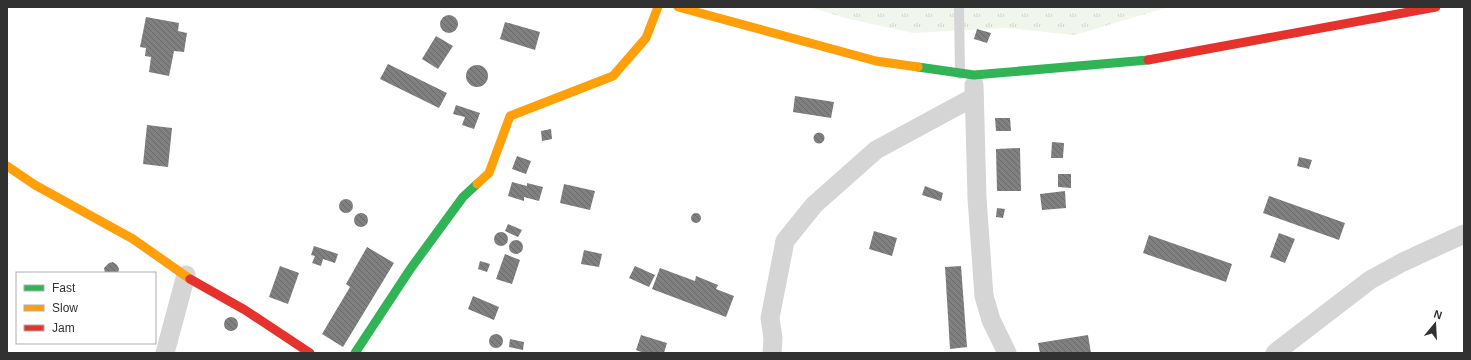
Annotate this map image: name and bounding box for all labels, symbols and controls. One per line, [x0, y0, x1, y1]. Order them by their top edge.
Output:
legend [16, 272, 156, 344]
text: Fast [52, 281, 76, 295]
text: Slow [52, 301, 78, 315]
north arrow [1415, 304, 1455, 344]
text: N [1432, 308, 1444, 321]
text: Jam [52, 321, 75, 335]

